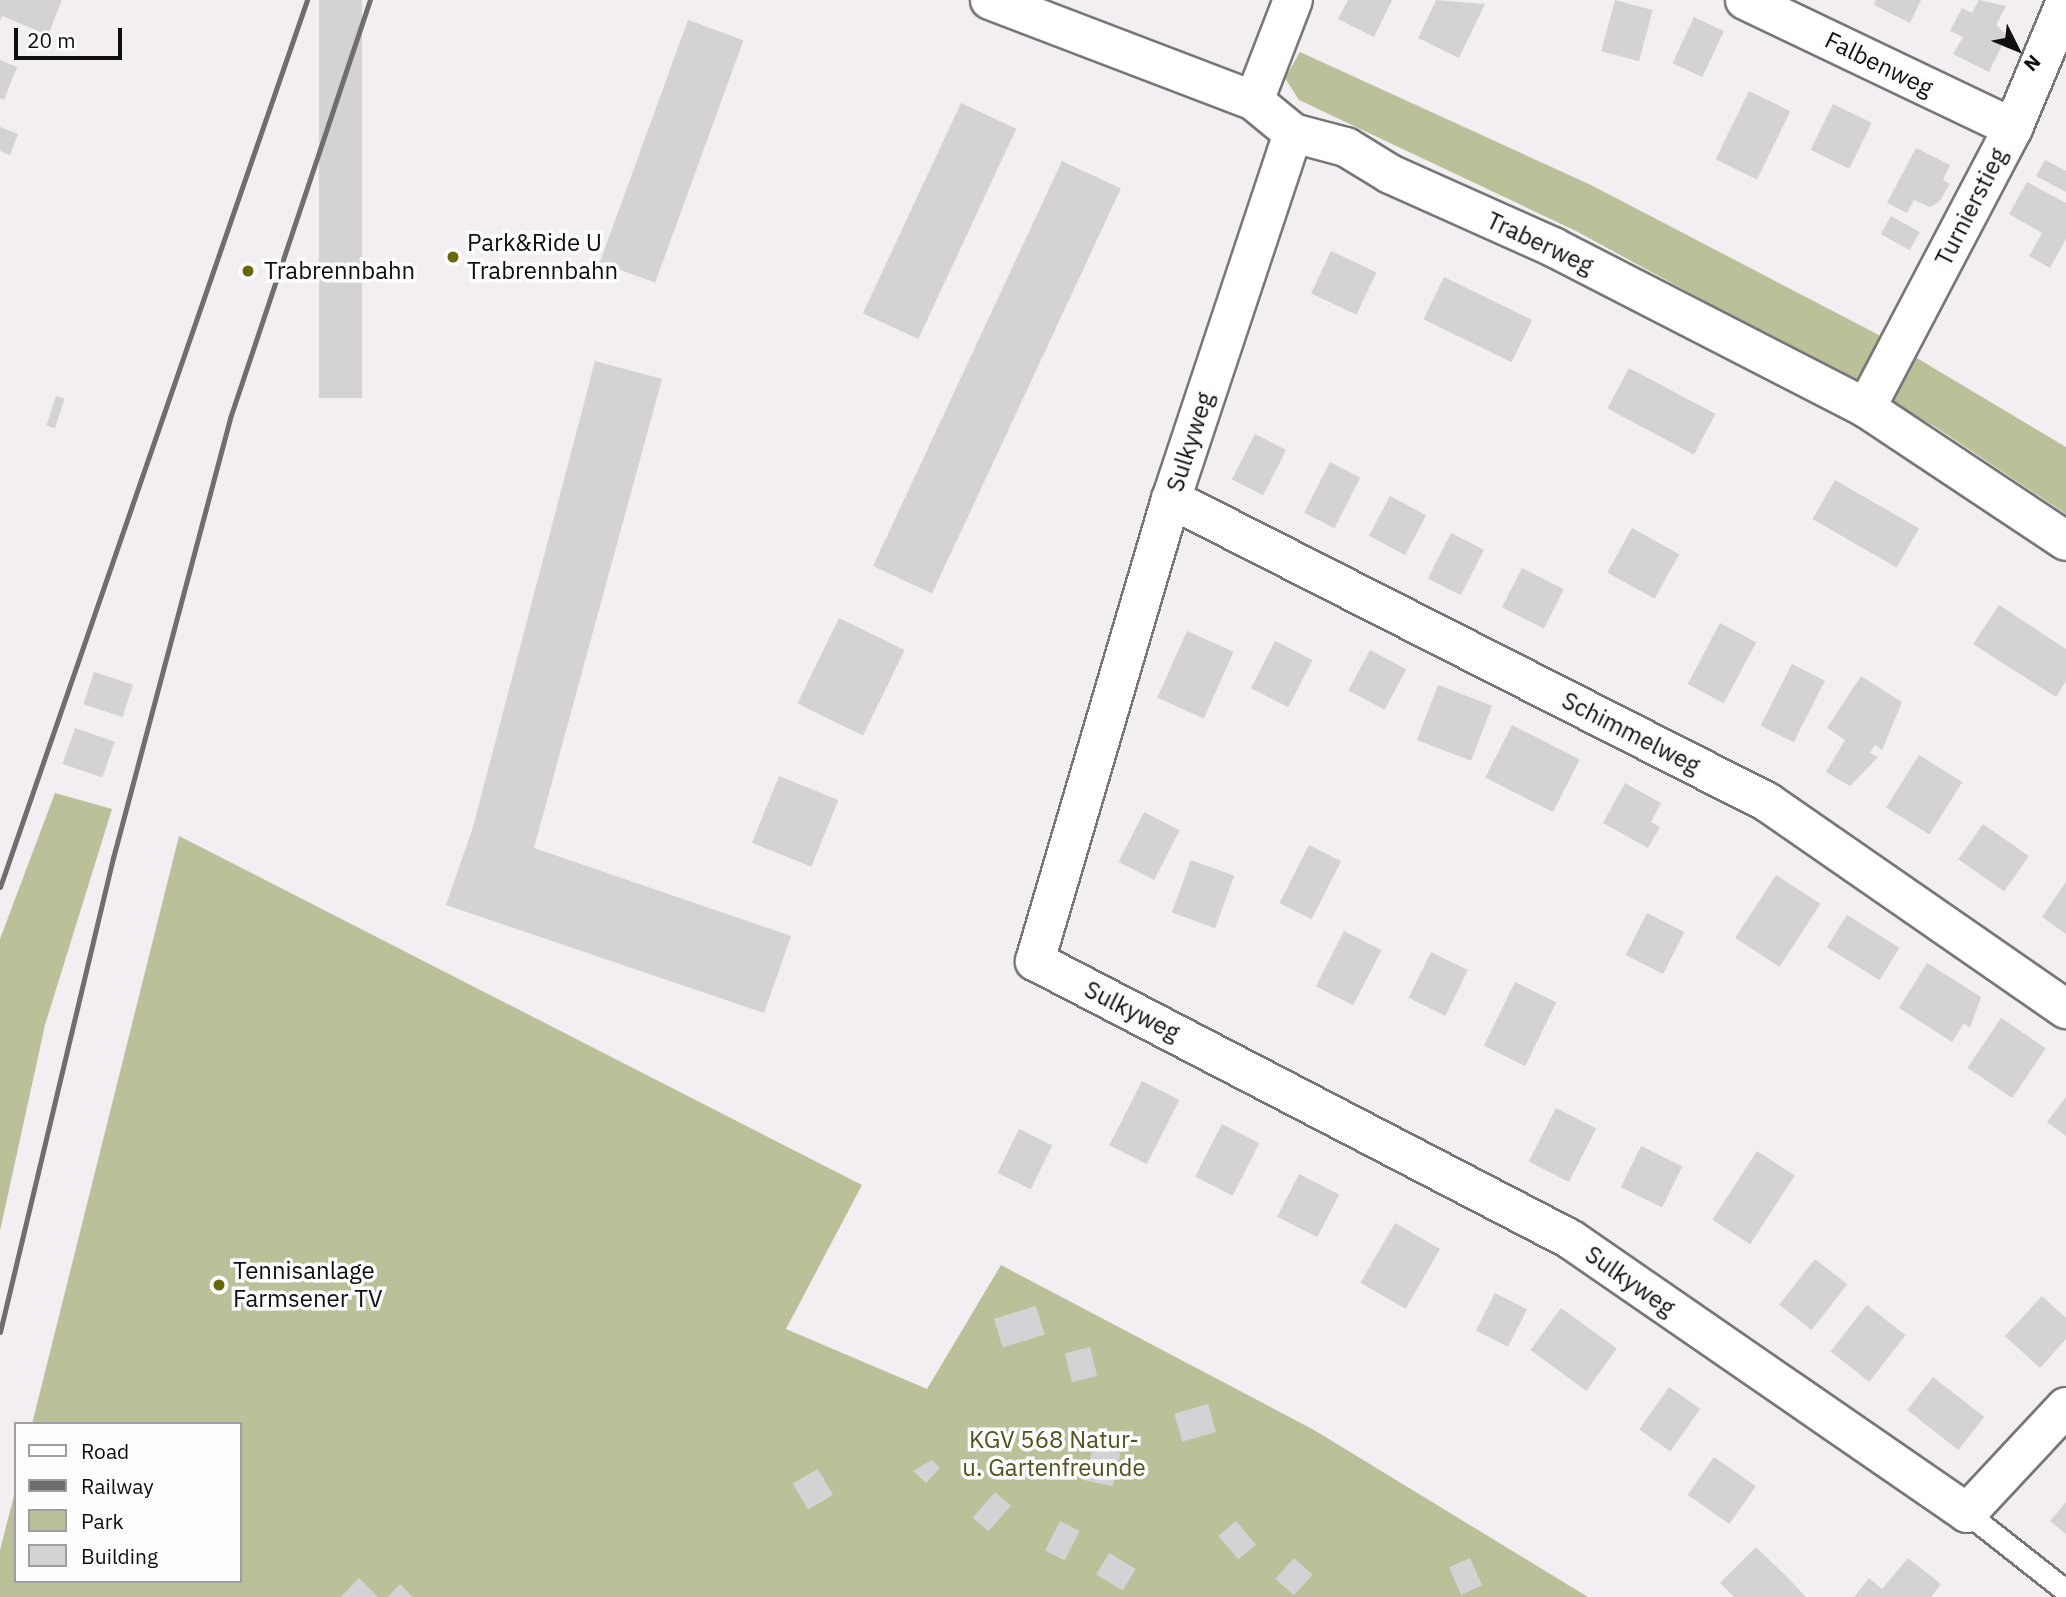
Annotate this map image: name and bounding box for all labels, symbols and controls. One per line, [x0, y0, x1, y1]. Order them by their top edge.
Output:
scale bar [18, 14, 126, 58]
north arrow [1982, 14, 2052, 84]
text: 20 m [27, 26, 76, 54]
street label: Falbenweg [1820, 26, 1938, 102]
text: N [2019, 50, 2046, 77]
street label: Turnierstieg [1929, 143, 2013, 271]
street label: Traberweg [1482, 206, 1598, 280]
place label: Park&Ride U Trabrennbahn [467, 229, 618, 285]
marker: Park&Ride U Trabrennbahn [445, 249, 461, 265]
place label: Trabrennbahn [264, 257, 415, 285]
marker: Trabrennbahn [238, 261, 258, 281]
street label: Sulkyweg [1160, 389, 1220, 495]
street label: Schimmelweg [1557, 686, 1705, 780]
street label: Sulkyweg [1080, 975, 1184, 1047]
street label: Sulkyweg [1580, 1240, 1680, 1322]
place label: Tennisanlage Farmsener TV [233, 1257, 383, 1313]
marker: Tennisanlage Farmsener TV [211, 1277, 227, 1293]
legend [14, 1422, 242, 1583]
park label: KGV 568 Natur- u. Gartenfreunde [962, 1426, 1146, 1482]
text: Road [81, 1437, 129, 1465]
text: Railway [81, 1472, 154, 1500]
text: Park [81, 1507, 124, 1535]
text: Building [81, 1542, 158, 1570]

